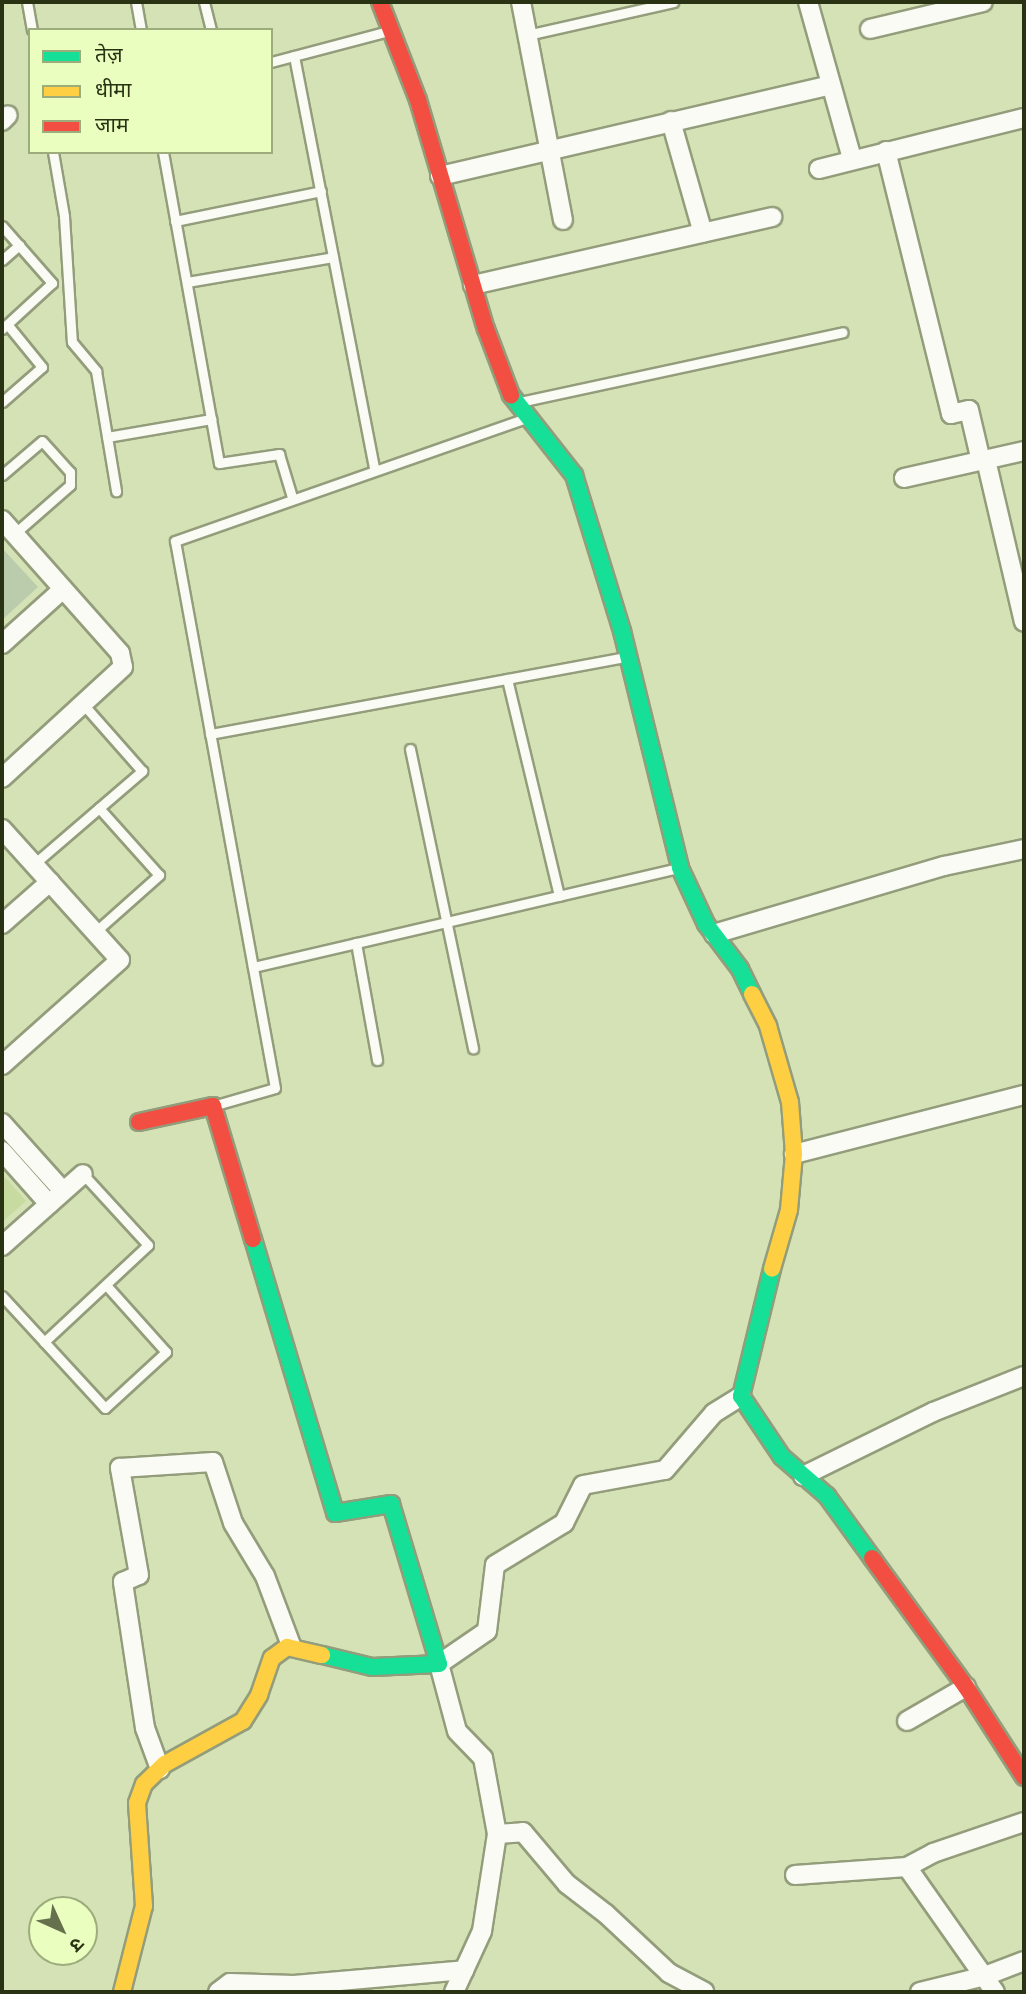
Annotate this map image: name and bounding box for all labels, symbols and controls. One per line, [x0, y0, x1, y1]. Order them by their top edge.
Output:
legend [28, 28, 273, 154]
text: तेज़ [95, 43, 123, 66]
text: धीमा [95, 78, 131, 101]
text: जाम [95, 113, 129, 136]
north arrow [28, 1896, 98, 1966]
text: उ [65, 1933, 88, 1956]

